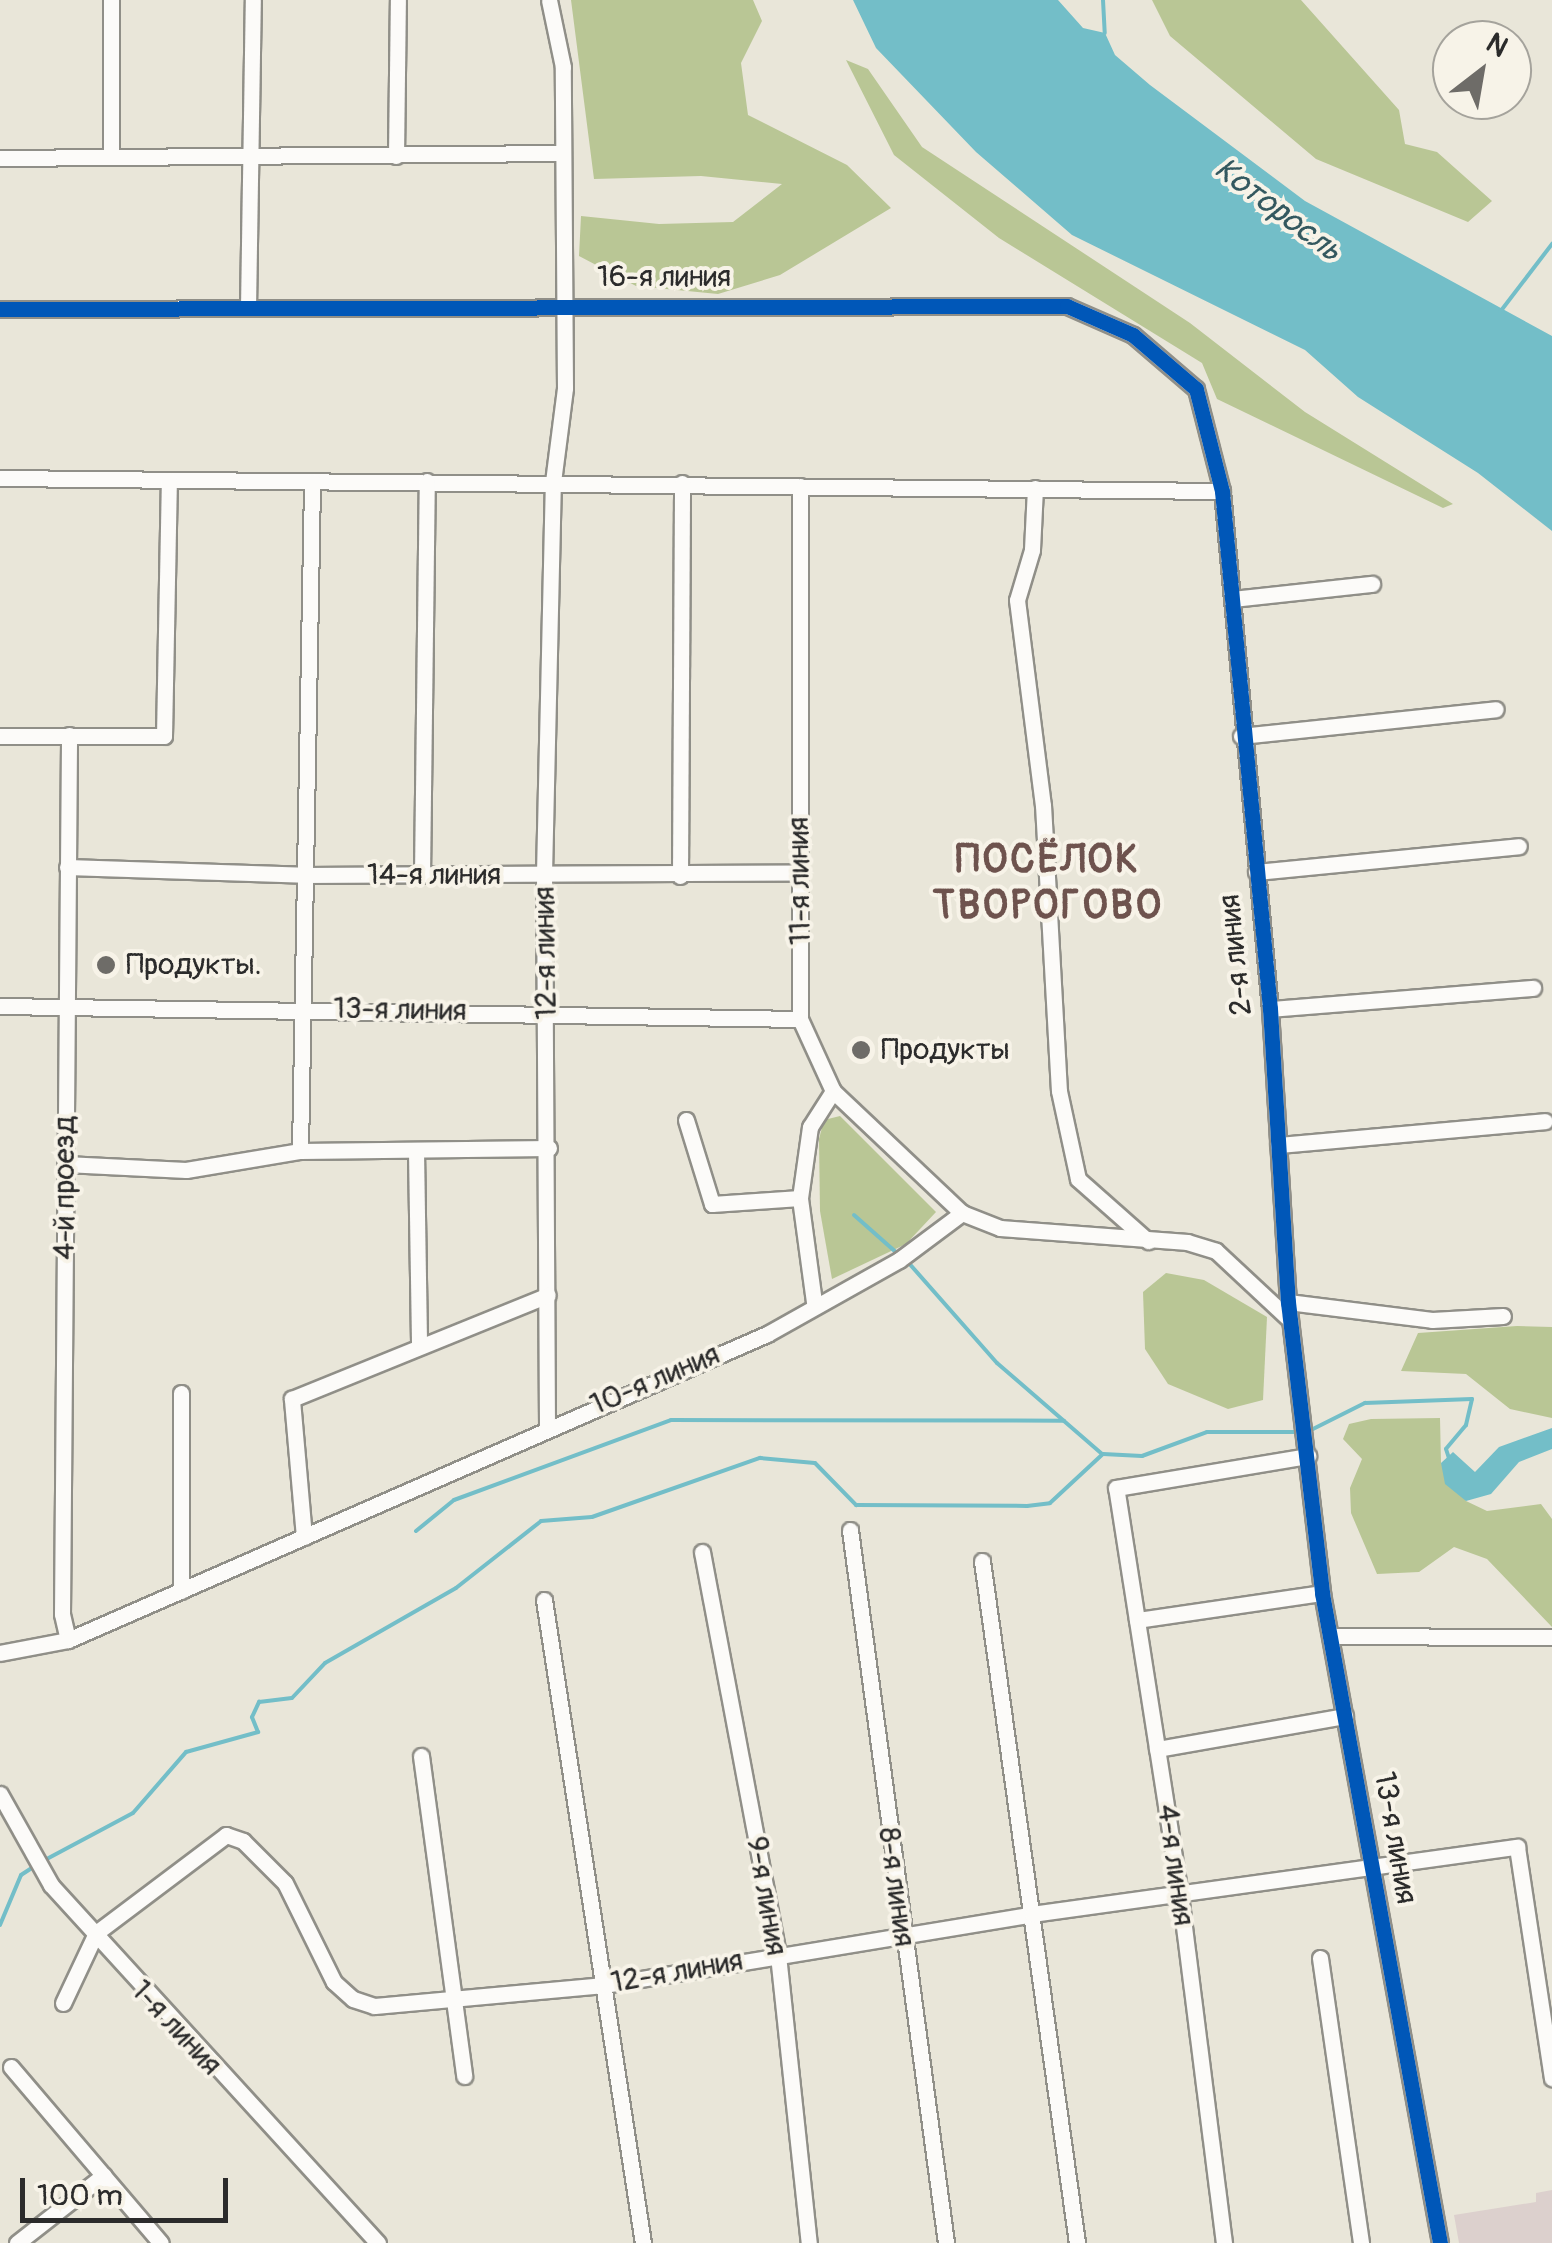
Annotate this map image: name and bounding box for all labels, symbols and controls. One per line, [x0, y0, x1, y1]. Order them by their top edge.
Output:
north arrow [1432, 20, 1532, 120]
text: N [1480, 26, 1514, 65]
water label: Которосль [1207, 150, 1349, 270]
street label: 16-я линия [597, 259, 731, 295]
street label: 11-я линия [781, 816, 819, 946]
district label: ПОСЁЛОК ТВОРОГОВО [933, 836, 1163, 930]
street label: 14-я линия [367, 857, 501, 893]
street label: 12-я линия [527, 886, 565, 1020]
street label: 2-я линия [1212, 893, 1260, 1017]
place label: Продукты. [126, 947, 261, 983]
marker: Продукты. [95, 954, 117, 976]
street label: 13-я линия [333, 991, 467, 1029]
place label: Продукты [881, 1032, 1010, 1068]
marker: Продукты [850, 1039, 872, 1061]
street label: 4-й проезд [47, 1116, 83, 1260]
street label: 10-я линия [585, 1337, 725, 1423]
street label: 13-я линия [1366, 1769, 1424, 1907]
street label: 4-я линия [1149, 1802, 1201, 1928]
street label: 8-я линия [870, 1825, 922, 1949]
street label: 9-я линия [738, 1834, 794, 1958]
street label: 12-я линия [608, 1943, 746, 2001]
street label: 1-я линия [123, 1973, 229, 2083]
scale bar [25, 2158, 232, 2220]
text: 100 m [37, 2177, 123, 2214]

